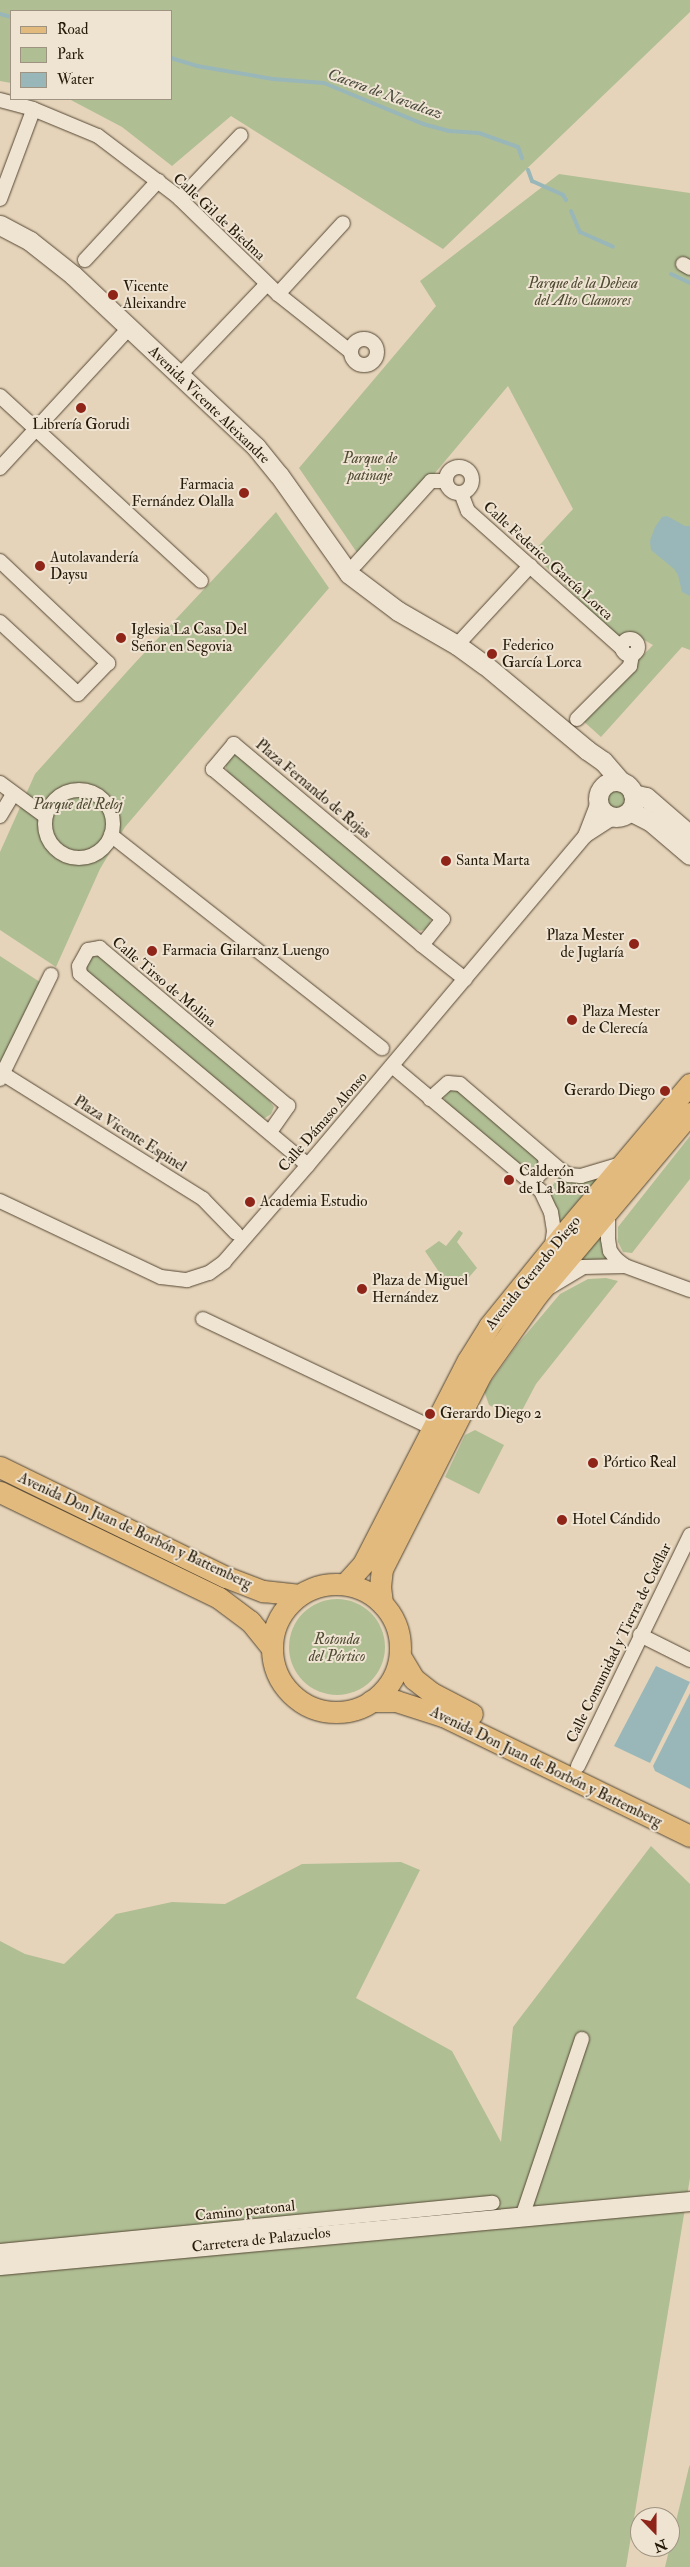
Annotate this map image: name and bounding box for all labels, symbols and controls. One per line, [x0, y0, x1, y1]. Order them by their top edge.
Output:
legend [10, 10, 172, 100]
text: Road [57, 20, 88, 39]
text: Park [57, 45, 84, 64]
water label: Cacera de Navalcaz [325, 64, 445, 124]
text: Water [57, 70, 94, 89]
street label: Calle Gil de Biedma [169, 170, 269, 264]
park label: Parque de la Dehesa del Alto Clamores [528, 274, 638, 309]
place label: Vicente Aleixandre [123, 277, 186, 312]
marker: Vicente Aleixandre [107, 289, 119, 301]
street label: Avenida Vicente Aleixandre [144, 342, 274, 468]
marker: Librería Gorudi [75, 402, 87, 414]
place label: Librería Gorudi [32, 416, 130, 434]
park label: Parque de patinaje [343, 449, 397, 484]
place label: Farmacia Fernández Olalla [131, 475, 234, 510]
marker: Farmacia Fernández Olalla [238, 487, 250, 499]
street label: Calle Federico García Lorca [479, 498, 617, 624]
place label: Autolavandería Daysu [50, 548, 139, 583]
marker: Autolavandería Daysu [34, 560, 46, 572]
place label: Iglesia La Casa Del Señor en Segovia [131, 620, 247, 655]
marker: Iglesia La Casa Del Señor en Segovia [115, 632, 127, 644]
place label: Federico García Lorca [502, 636, 582, 671]
marker: Federico García Lorca [486, 648, 498, 660]
street label: Plaza Fernando de Rojas [252, 735, 374, 843]
park label: Parque del Reloj [33, 796, 123, 814]
place label: Santa Marta [456, 852, 530, 870]
marker: Santa Marta [440, 855, 452, 867]
place label: Plaza Mester de Juglaría [546, 926, 624, 961]
street label: Calle Tirso de Molina [108, 933, 220, 1031]
marker: Plaza Mester de Juglaría [628, 938, 640, 950]
place label: Farmacia Gilarranz Luengo [162, 942, 329, 960]
marker: Farmacia Gilarranz Luengo [146, 945, 158, 957]
place label: Plaza Mester de Clerecía [582, 1002, 660, 1037]
marker: Plaza Mester de Clerecía [566, 1014, 578, 1026]
street label: Calle Dámaso Alonso [275, 1068, 371, 1176]
place label: Gerardo Diego [564, 1082, 655, 1100]
marker: Gerardo Diego [659, 1085, 671, 1097]
street label: Plaza Vicente Espinel [70, 1092, 190, 1176]
place label: Calderón de La Barca [519, 1162, 590, 1197]
marker: Calderón de La Barca [503, 1174, 515, 1186]
place label: Academia Estudio [260, 1193, 367, 1211]
marker: Academia Estudio [244, 1196, 256, 1208]
street label: Avenida Gerardo Diego [482, 1213, 584, 1333]
place label: Plaza de Miguel Hernández [372, 1271, 468, 1306]
marker: Plaza de Miguel Hernández [356, 1283, 368, 1295]
place label: Gerardo Diego 2 [440, 1405, 542, 1423]
marker: Gerardo Diego 2 [424, 1408, 436, 1420]
place label: Pórtico Real [603, 1454, 676, 1472]
marker: Pórtico Real [587, 1457, 599, 1469]
street label: Avenida Don Juan de Borbón y Battemberg [15, 1469, 255, 1593]
place label: Hotel Cándido [572, 1511, 660, 1529]
marker: Hotel Cándido [556, 1514, 568, 1526]
street label: Calle Comunidad y Tierra de Cuéllar [563, 1540, 675, 1746]
park label: Rotonda del Pórtico [309, 1630, 365, 1665]
street label: Avenida Don Juan de Borbón y Battemberg [427, 1703, 665, 1831]
street label: Camino peatonal [194, 2197, 296, 2225]
street label: Carretera de Palazuelos [191, 2224, 331, 2256]
north arrow [630, 2507, 680, 2557]
text: N [651, 2535, 669, 2556]

